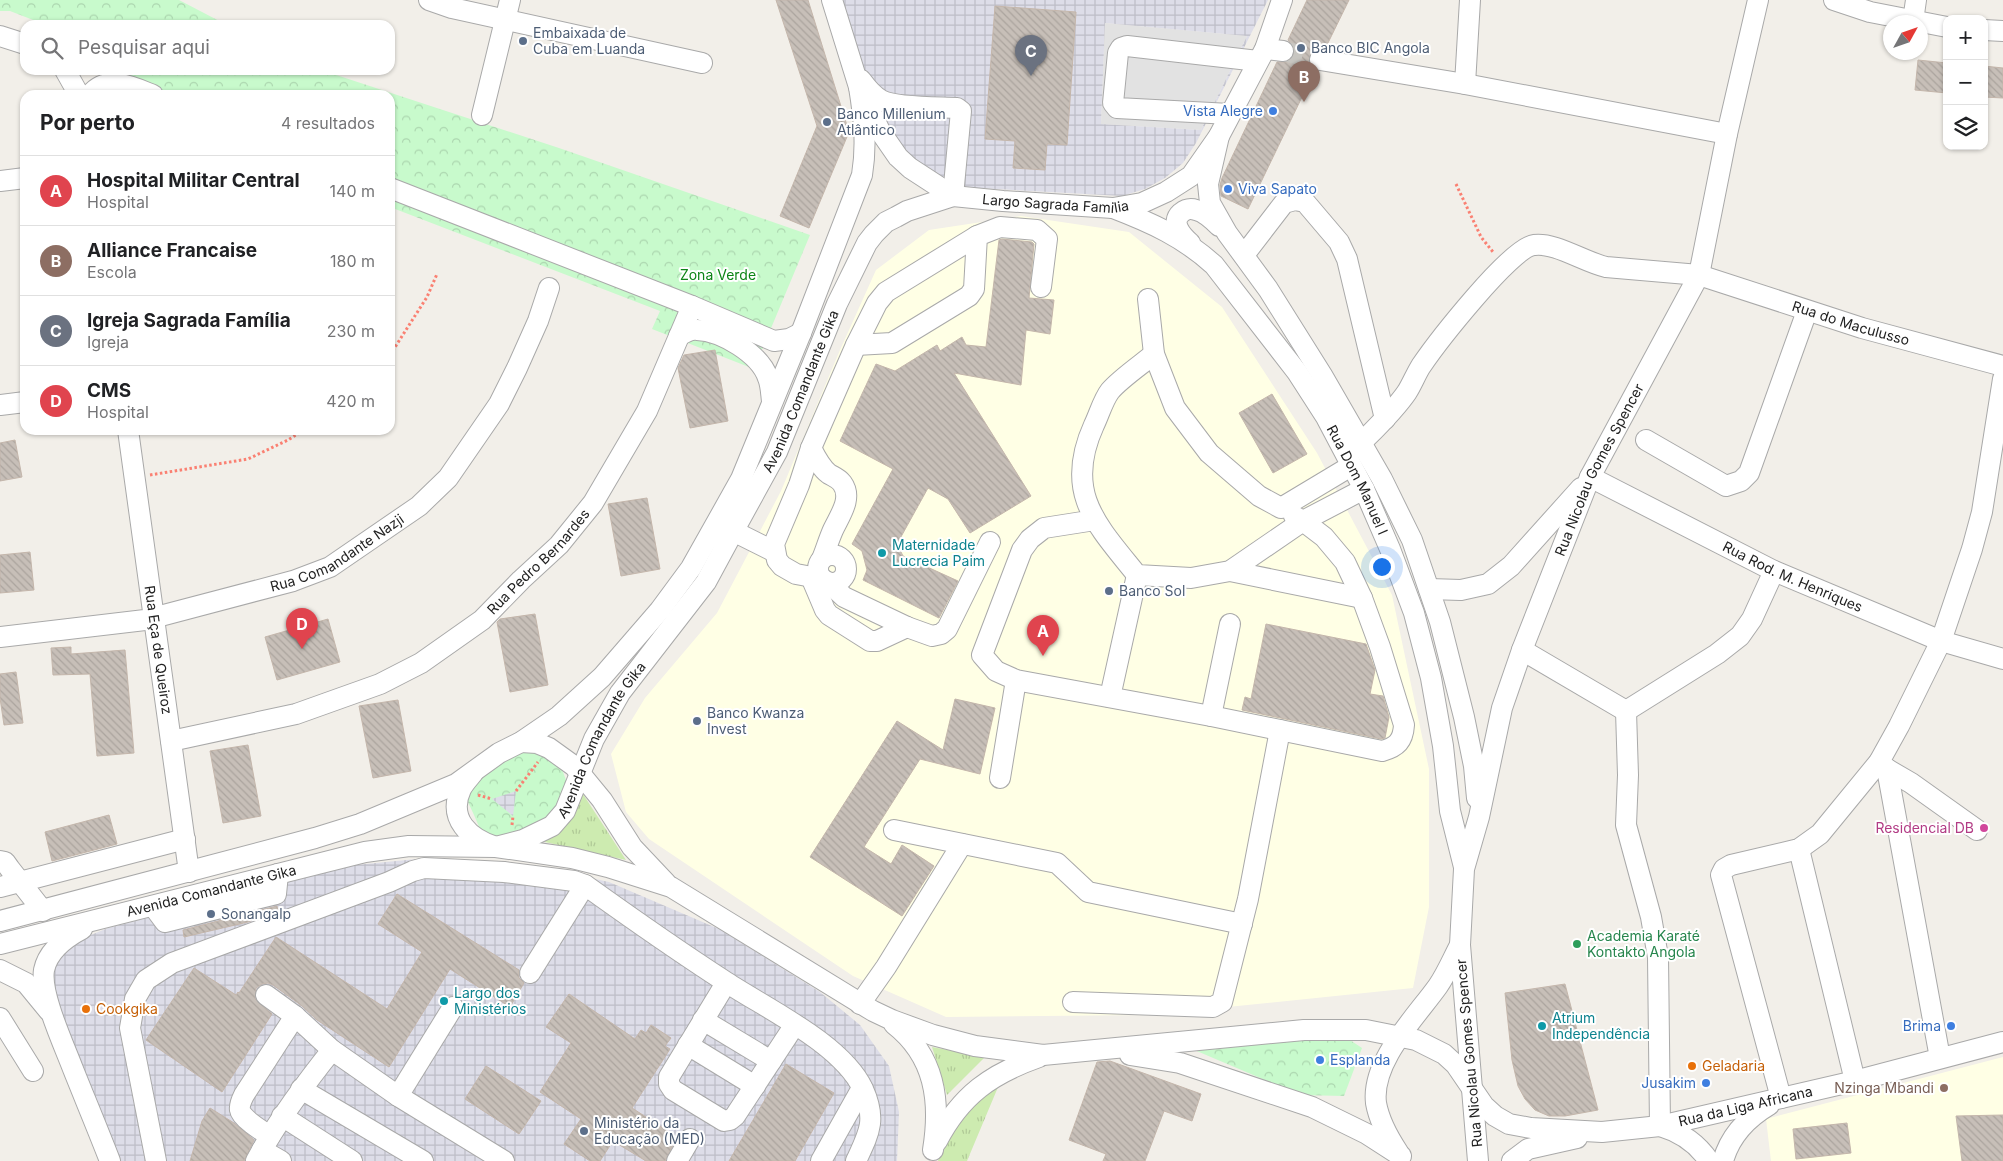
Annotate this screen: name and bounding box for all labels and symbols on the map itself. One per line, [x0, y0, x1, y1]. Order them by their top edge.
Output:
north arrow [1883, 15, 1928, 60]
place label: Embaixada de Cuba em Luanda [533, 24, 645, 57]
marker: Embaixada de Cuba em Luanda [517, 35, 529, 47]
pin: C [1015, 35, 1047, 76]
place label: Banco BIC Angola [1311, 39, 1430, 56]
marker: Banco BIC Angola [1295, 42, 1307, 54]
pin: B [1288, 61, 1320, 102]
place label: Vista Alegre [1183, 102, 1263, 119]
place label: Banco Millenium Atlântico [837, 105, 946, 138]
marker: Vista Alegre [1267, 105, 1279, 117]
marker: Banco Millenium Atlântico [821, 116, 833, 128]
place label: Viva Sapato [1238, 180, 1317, 197]
marker: Viva Sapato [1222, 183, 1234, 195]
street label: Largo Sagrada Familia [982, 190, 1130, 216]
park label: Zona Verde [680, 266, 756, 283]
street label: Rua do Maculusso [1790, 297, 1911, 348]
street label: Avenida Comandante Gika [759, 307, 842, 475]
street label: Rua Nicolau Gomes Spencer [1551, 380, 1647, 558]
street label: Rua Dom Manuel I [1324, 422, 1392, 537]
street label: Rua Pedro Bernardes [483, 505, 593, 618]
street label: Rua Comandante Nazji [268, 510, 407, 595]
place label: Maternidade Lucrecia Paim [892, 536, 985, 569]
street label: Rua Rod. M. Henriques [1720, 537, 1865, 615]
marker: Maternidade Lucrecia Paim [876, 547, 888, 559]
your location [1369, 554, 1395, 580]
place label: Banco Sol [1119, 582, 1185, 599]
street label: Rua Eça de Queiroz [142, 584, 176, 715]
marker: Banco Sol [1103, 585, 1115, 597]
pin: D [286, 608, 318, 649]
pin: A [1027, 615, 1059, 656]
street label: Avenida Comandante Gika [554, 658, 649, 821]
place label: Banco Kwanza Invest [707, 704, 804, 737]
marker: Banco Kwanza Invest [691, 715, 703, 727]
place label: Residencial DB [1875, 819, 1974, 836]
marker: Residencial DB [1978, 822, 1990, 834]
street label: Avenida Comandante Gika [125, 861, 298, 920]
place label: Sonangalp [221, 905, 291, 922]
marker: Sonangalp [205, 908, 217, 920]
place label: Academia Karaté Kontakto Angola [1587, 927, 1700, 960]
marker: Academia Karaté Kontakto Angola [1571, 938, 1583, 950]
street label: Rua Nicolau Gomes Spencer [1452, 958, 1485, 1148]
place label: Largo dos Ministérios [454, 984, 526, 1017]
marker: Largo dos Ministérios [438, 995, 450, 1007]
place label: Cookgika [96, 1000, 158, 1017]
marker: Cookgika [80, 1003, 92, 1015]
place label: Atrium Independência [1552, 1009, 1650, 1042]
place label: Brima [1903, 1017, 1941, 1034]
marker: Atrium Independência [1536, 1020, 1548, 1032]
marker: Brima [1945, 1020, 1957, 1032]
place label: Esplanda [1330, 1051, 1390, 1068]
marker: Esplanda [1314, 1054, 1326, 1066]
place label: Geladaria [1702, 1057, 1765, 1074]
marker: Geladaria [1686, 1060, 1698, 1072]
place label: Jusakim [1641, 1074, 1696, 1091]
marker: Jusakim [1700, 1077, 1712, 1089]
place label: Nzinga Mbandi [1834, 1079, 1934, 1096]
street label: Rua da Liga Africana [1677, 1082, 1814, 1130]
marker: Nzinga Mbandi [1938, 1082, 1950, 1094]
place label: Ministério da Educação (MED) [594, 1114, 705, 1147]
marker: Ministério da Educação (MED) [578, 1125, 590, 1137]

